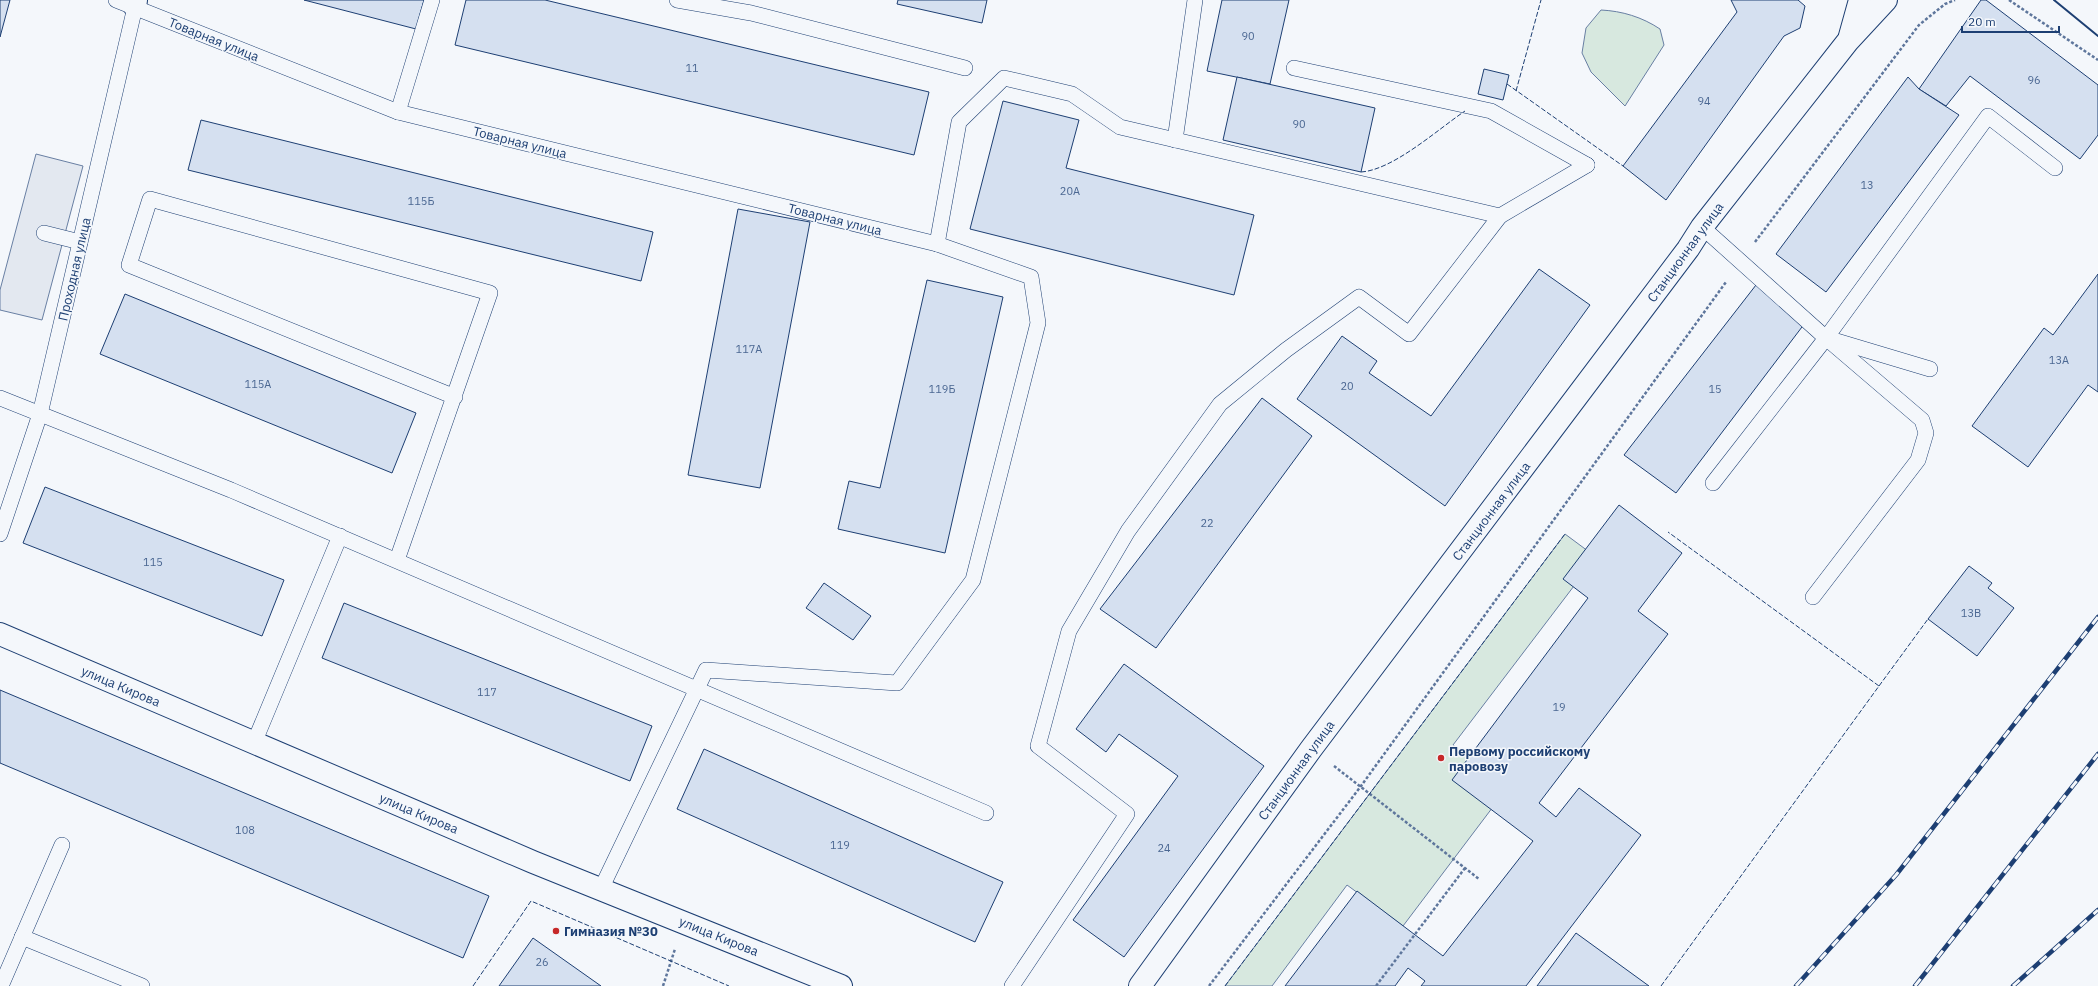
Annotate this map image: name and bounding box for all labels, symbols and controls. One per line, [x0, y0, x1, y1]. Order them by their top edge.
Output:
scale bar [1962, 8, 2059, 34]
street label: Товарная улица [166, 14, 262, 65]
text: 20 m [1968, 14, 1996, 29]
house number: 90 [1241, 29, 1255, 43]
house number: 11 [685, 61, 699, 75]
house number: 96 [2027, 73, 2041, 87]
house number: 94 [1697, 94, 1711, 108]
house number: 90 [1292, 117, 1306, 131]
street label: Товарная улица [471, 123, 569, 162]
house number: 13 [1860, 178, 1874, 192]
house number: 20А [1060, 184, 1080, 198]
house number: 115Б [408, 194, 434, 208]
street label: Станционная улица [1643, 199, 1727, 306]
street label: Товарная улица [786, 200, 884, 239]
street label: Проходная улица [54, 216, 95, 323]
house number: 117А [736, 342, 762, 356]
house number: 13А [2049, 353, 2069, 367]
house number: 115А [245, 377, 271, 391]
house number: 20 [1340, 379, 1354, 393]
house number: 119Б [929, 382, 955, 396]
house number: 15 [1708, 382, 1722, 396]
street label: Станционная улица [1449, 458, 1534, 564]
house number: 22 [1200, 516, 1214, 530]
house number: 115 [143, 555, 163, 569]
house number: 13В [1961, 606, 1981, 620]
street label: улица Кирова [79, 662, 163, 711]
house number: 117 [477, 685, 497, 699]
house number: 19 [1552, 700, 1566, 714]
street label: Станционная улица [1254, 717, 1338, 824]
place label: Первому российскому паровозу [1449, 743, 1590, 775]
marker: Первому российскому паровозу [1436, 753, 1446, 763]
street label: улица Кирова [377, 789, 461, 838]
house number: 108 [235, 823, 255, 837]
house number: 119 [830, 838, 850, 852]
house number: 24 [1157, 841, 1171, 855]
street label: улица Кирова [677, 913, 761, 960]
place label: Гимназия №30 [564, 923, 658, 940]
marker: Гимназия №30 [551, 926, 561, 936]
house number: 26 [535, 955, 549, 969]

